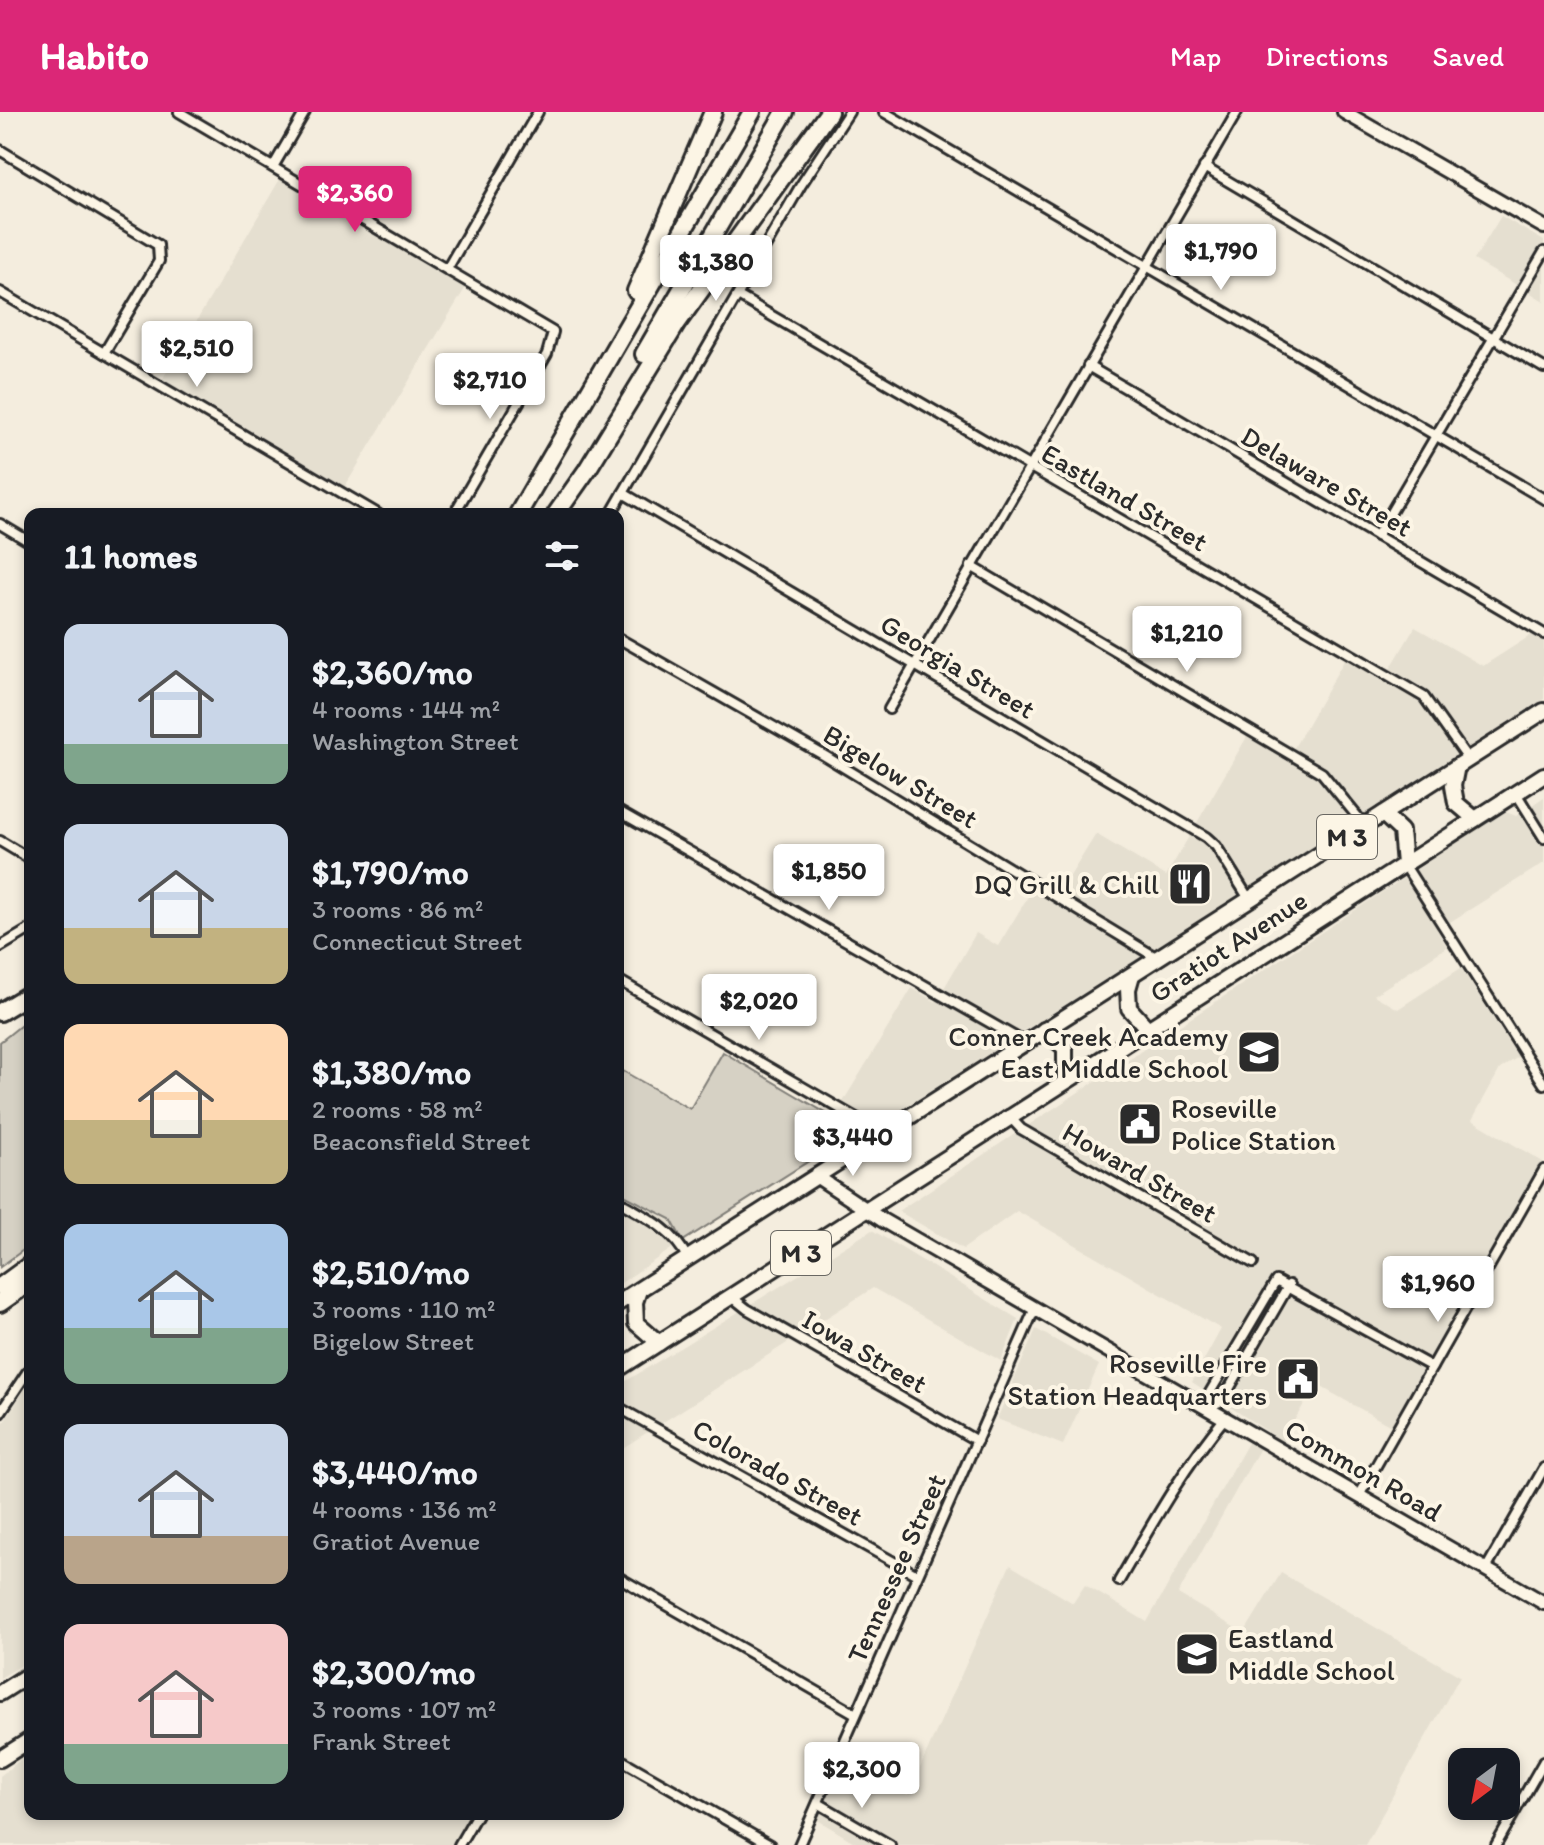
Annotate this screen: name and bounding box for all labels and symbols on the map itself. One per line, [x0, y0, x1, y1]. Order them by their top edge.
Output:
pin: $2,360 [290, 166, 420, 234]
pin: $1,790 [1156, 224, 1286, 292]
pin: $1,380 [651, 235, 781, 303]
pin: $2,510 [132, 321, 262, 389]
pin: $2,710 [425, 353, 555, 421]
street label: Delaware Street [1235, 418, 1419, 544]
street label: Eastland Street [1036, 436, 1214, 558]
street label: Georgia Street [874, 606, 1042, 726]
pin: $1,210 [1122, 606, 1252, 674]
street label: Bigelow Street [817, 717, 985, 835]
road number: M 3 [1317, 815, 1377, 859]
pin: $1,850 [764, 844, 894, 912]
restaurant icon: DQ Grill & Chill [1166, 860, 1214, 908]
place label: DQ Grill & Chill [974, 867, 1159, 901]
street label: Gratiot Avenue [1143, 882, 1313, 1010]
pin: $2,020 [694, 974, 824, 1042]
place label: Conner Creek Academy East Middle School [948, 1019, 1228, 1085]
school or university icon: Conner Creek Academy East Middle School [1235, 1028, 1283, 1076]
place label: Roseville Police Station [1171, 1091, 1336, 1157]
public building icon: Roseville Police Station [1116, 1100, 1164, 1148]
pin: $3,440 [788, 1110, 918, 1178]
street label: Howard Street [1057, 1114, 1223, 1230]
road number: M 3 [771, 1231, 831, 1275]
pin: $1,960 [1373, 1256, 1503, 1324]
street label: Iowa Street [796, 1302, 934, 1400]
place label: Roseville Fire Station Headquarters [1008, 1346, 1267, 1412]
public building icon: Roseville Fire Station Headquarters [1274, 1355, 1322, 1403]
street label: Colorado Street [687, 1411, 869, 1533]
street label: Common Road [1279, 1411, 1449, 1529]
street label: Tennessee Street [839, 1468, 953, 1668]
place label: Eastland Middle School [1228, 1621, 1395, 1687]
school or university icon: Eastland Middle School [1173, 1630, 1221, 1678]
pin: $2,300 [797, 1742, 927, 1810]
north arrow [1448, 1748, 1520, 1820]

